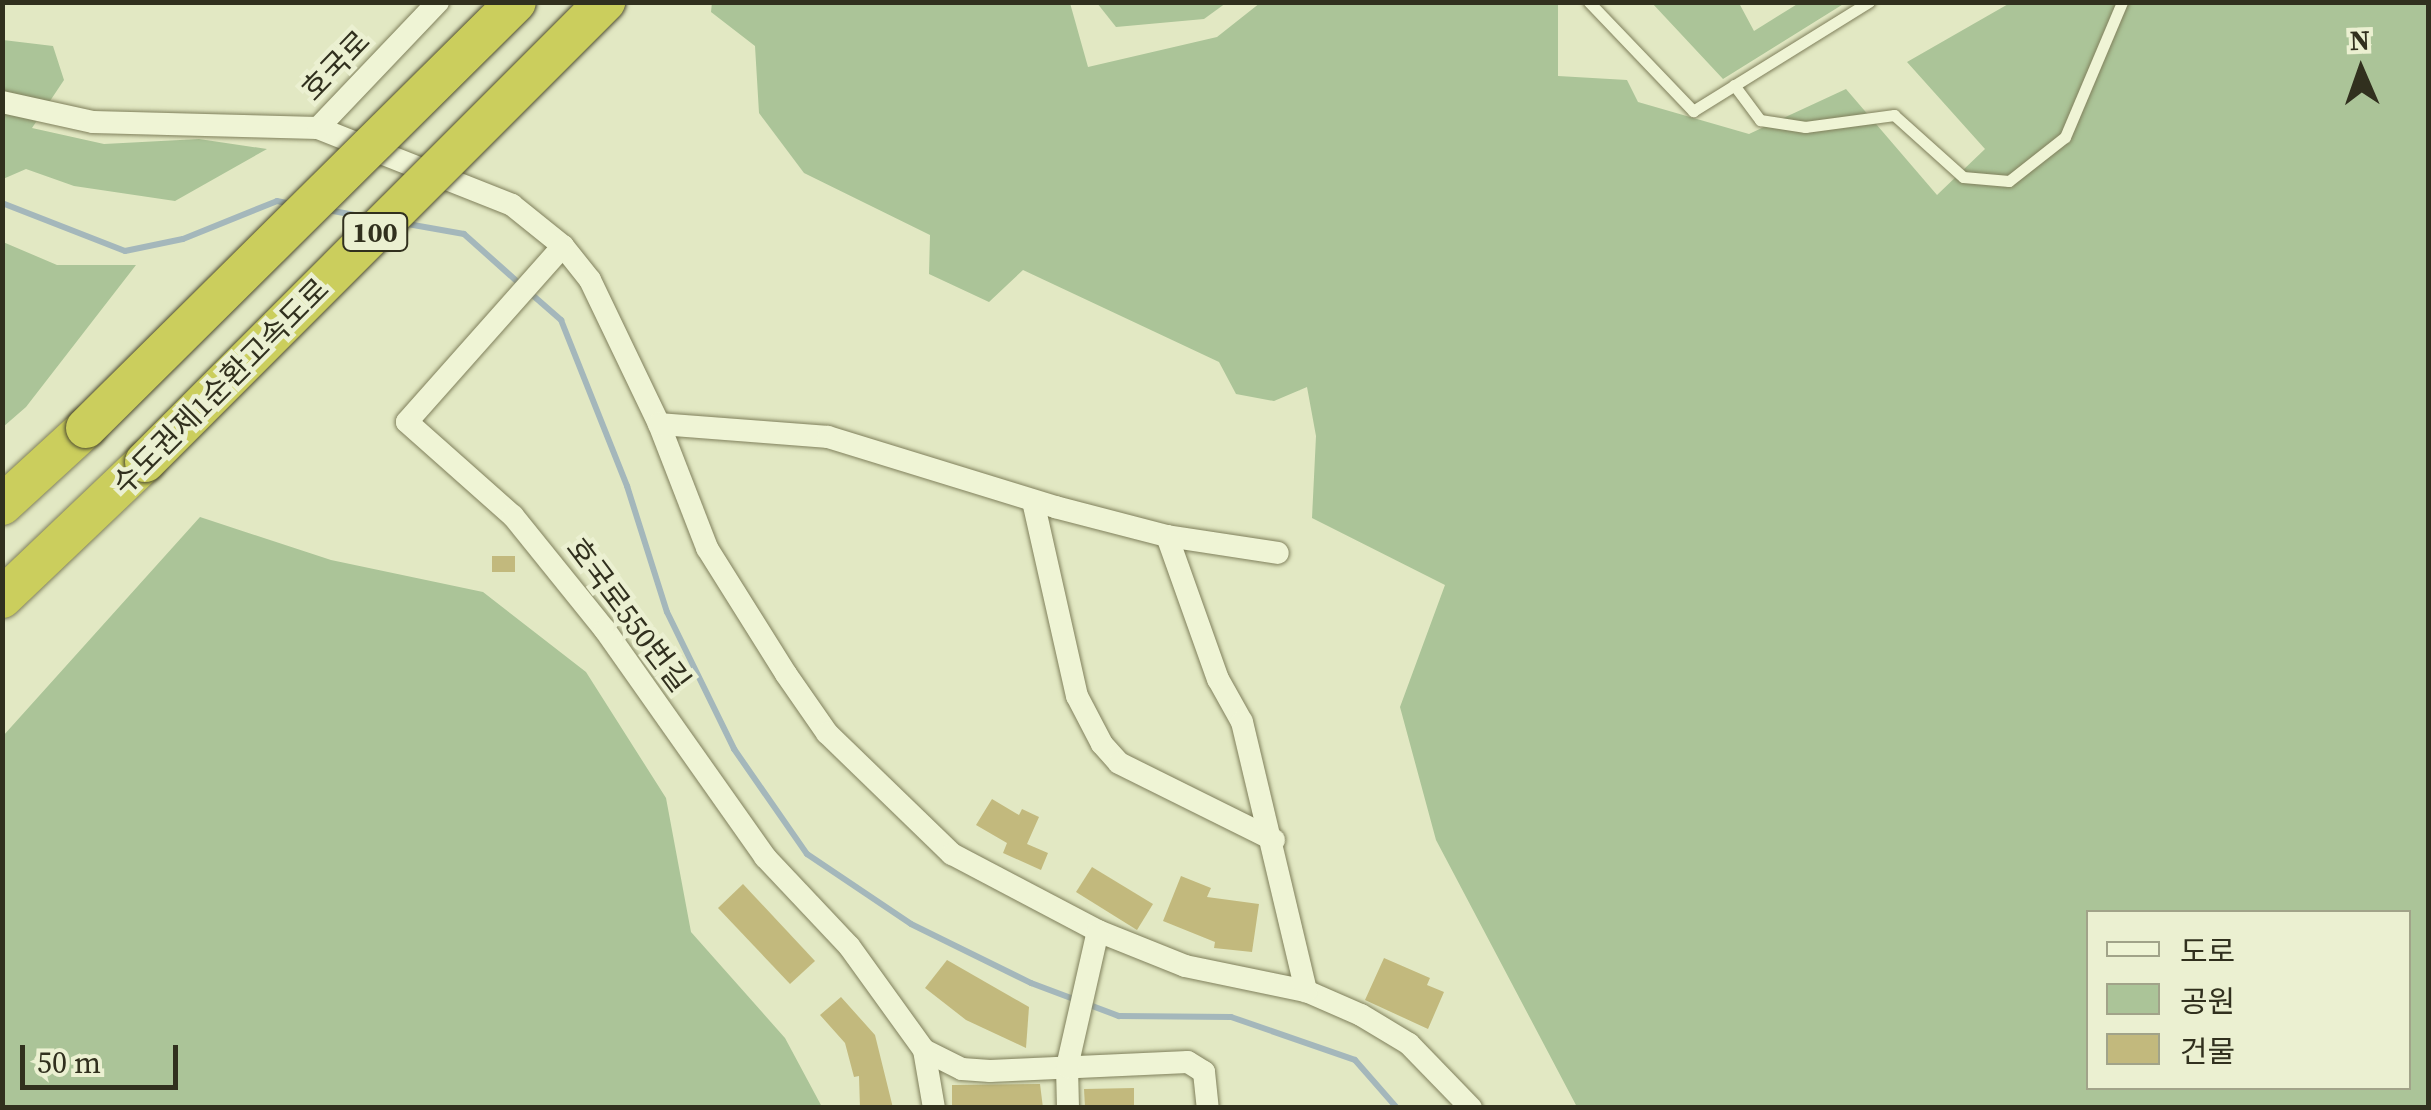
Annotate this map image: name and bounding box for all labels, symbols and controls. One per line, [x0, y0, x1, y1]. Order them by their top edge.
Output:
north arrow [2311, 20, 2411, 120]
text: N [2349, 21, 2371, 59]
street label: 호국로 [294, 24, 378, 108]
road number: 100 [340, 209, 410, 255]
street label: 수도권제1순환고속도로 [105, 271, 337, 503]
street label: 호국로550번길 [559, 531, 697, 699]
legend [2086, 910, 2411, 1090]
text: 도로 [2180, 931, 2235, 972]
text: 공원 [2180, 981, 2235, 1022]
scale bar [25, 1025, 182, 1087]
text: 건물 [2180, 1031, 2235, 1072]
text: 50 m [37, 1042, 101, 1083]

